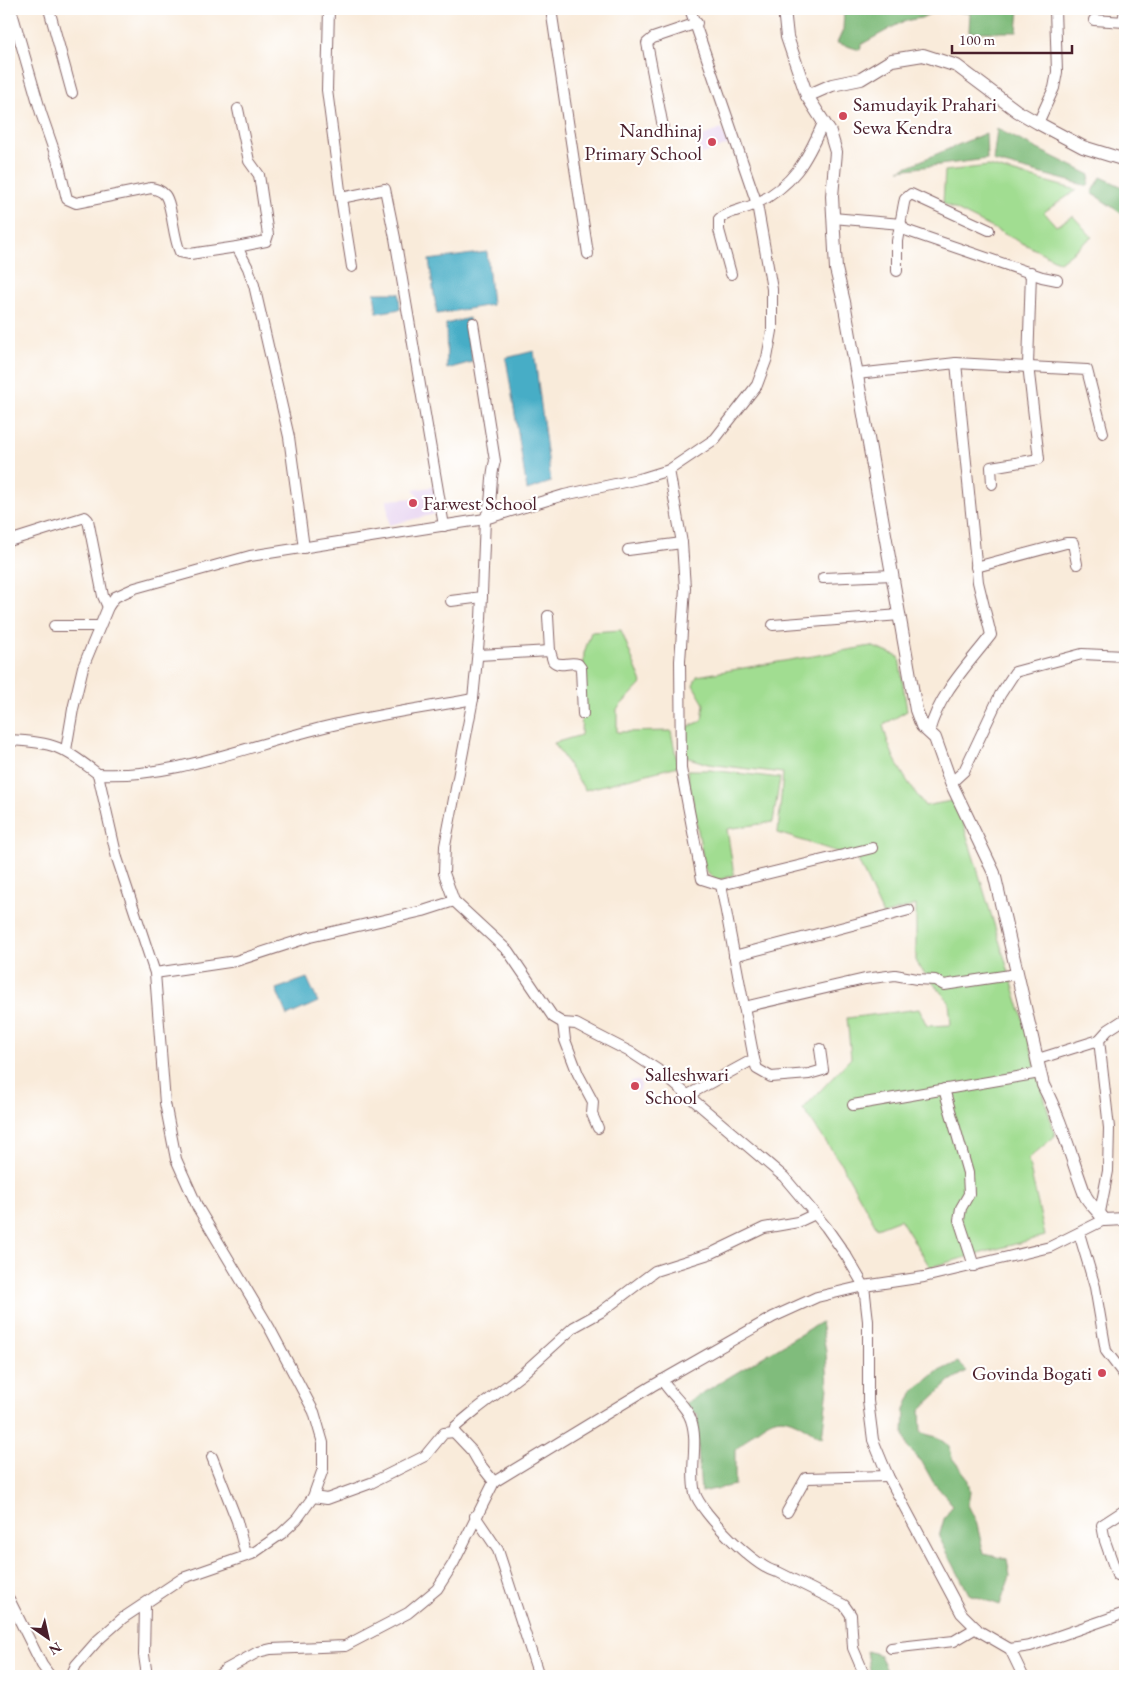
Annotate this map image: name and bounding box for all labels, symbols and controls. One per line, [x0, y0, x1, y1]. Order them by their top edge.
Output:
scale bar [952, 22, 1072, 54]
text: 100 m [959, 30, 996, 49]
place label: Samudayik Prahari Sewa Kendra [853, 91, 997, 140]
marker: Samudayik Prahari Sewa Kendra [837, 110, 849, 122]
place label: Nandhinaj Primary School [584, 117, 702, 166]
marker: Nandhinaj Primary School [706, 136, 718, 148]
place label: Farwest School [423, 490, 537, 516]
marker: Farwest School [407, 497, 419, 509]
place label: Salleshwari School [645, 1061, 729, 1110]
marker: Salleshwari School [629, 1080, 641, 1092]
place label: Govinda Bogati [972, 1360, 1092, 1386]
marker: Govinda Bogati [1096, 1367, 1108, 1379]
north arrow [22, 1612, 72, 1662]
text: N [45, 1638, 65, 1660]

